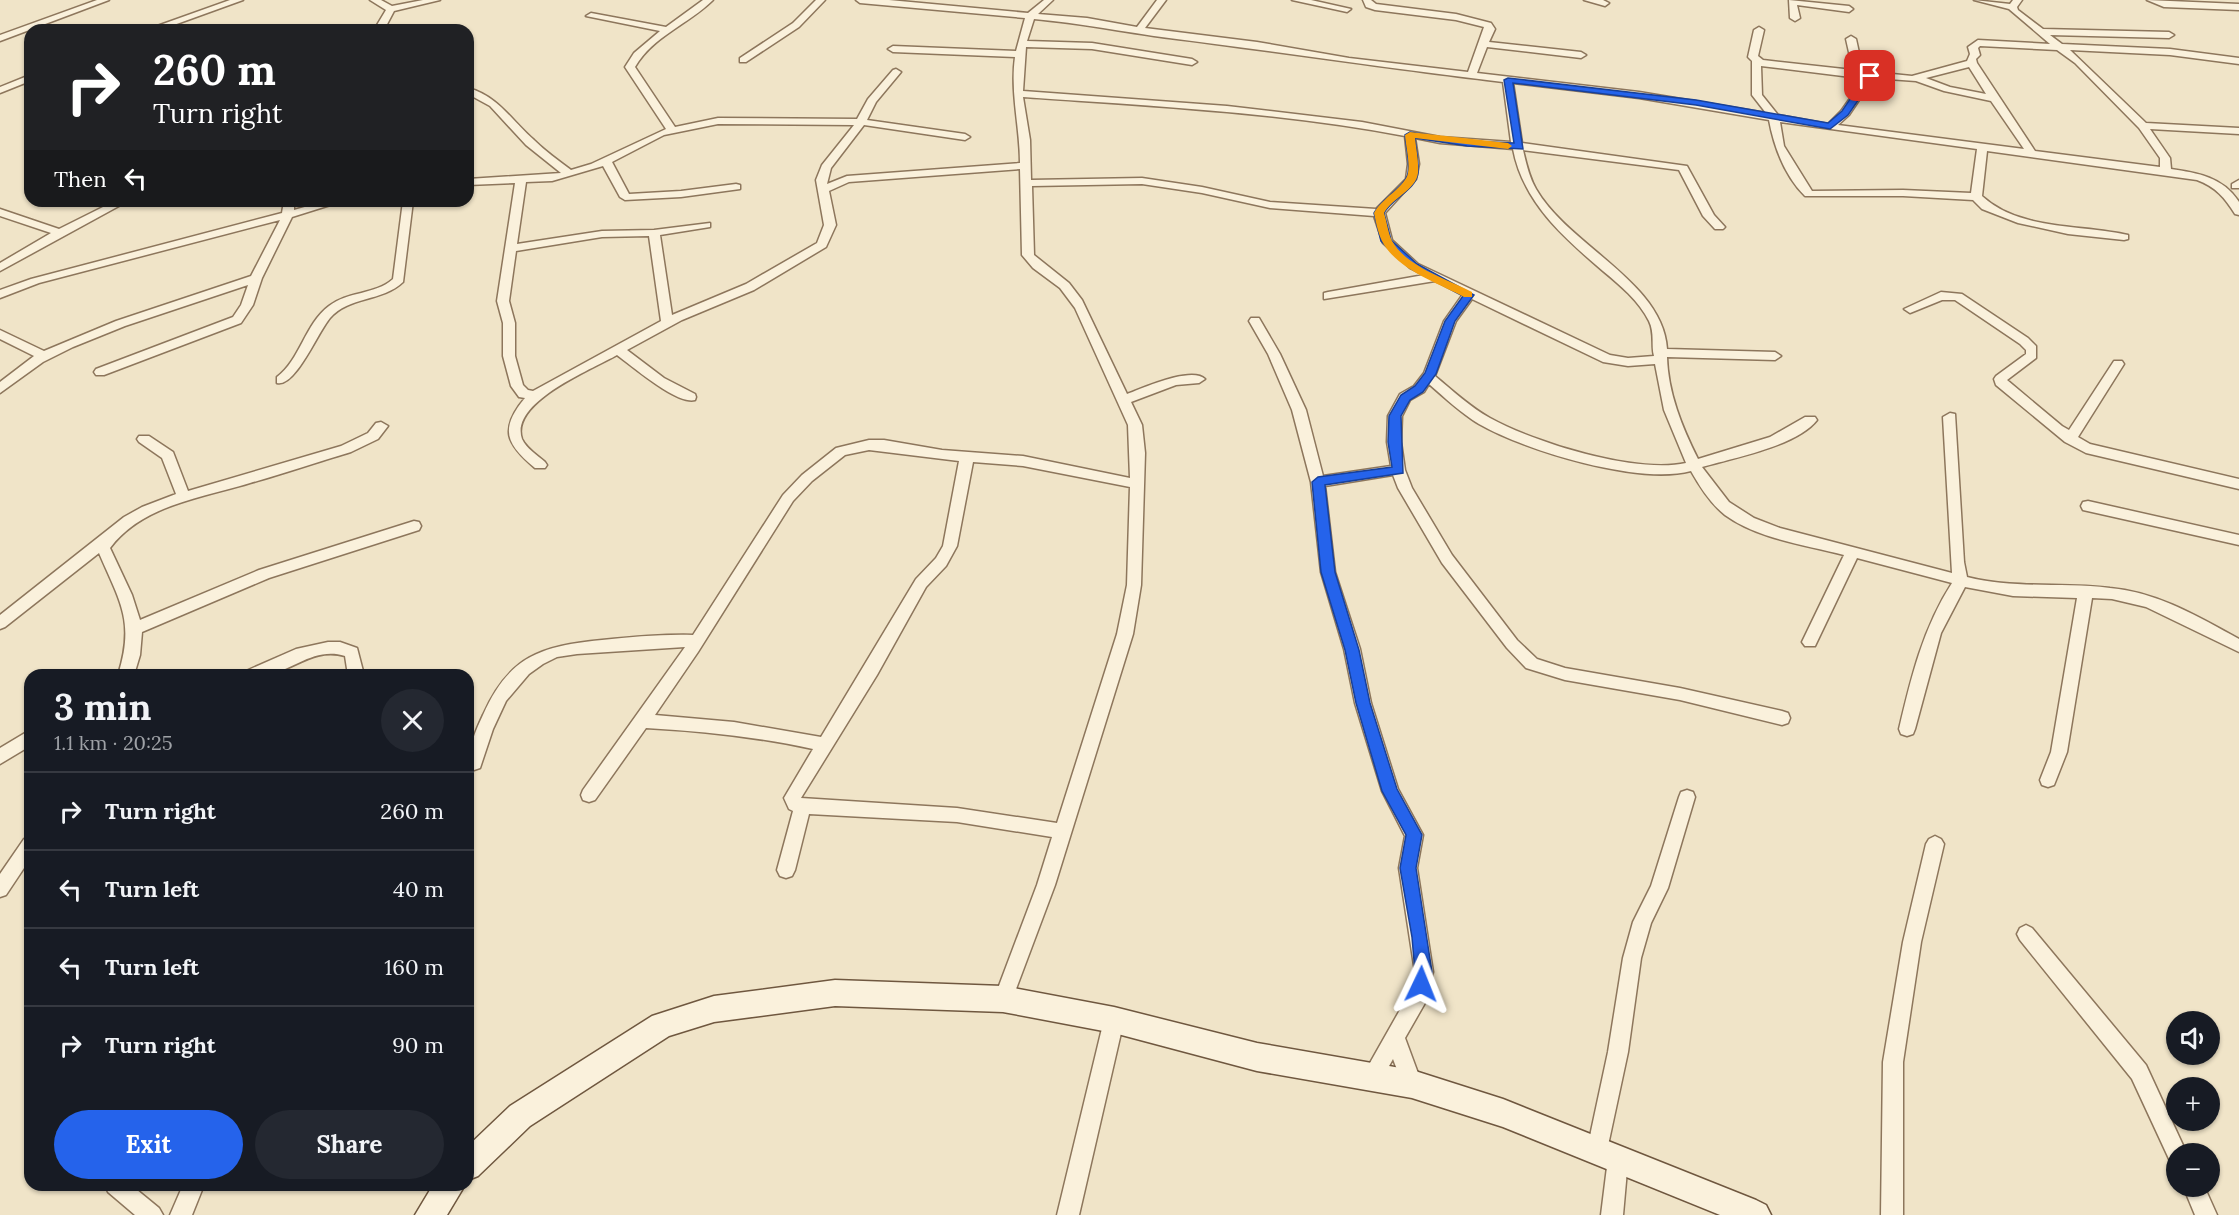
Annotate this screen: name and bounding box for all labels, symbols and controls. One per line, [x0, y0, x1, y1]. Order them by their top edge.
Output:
text: 260 m [153, 43, 276, 97]
icon: right [54, 48, 132, 126]
pin [1844, 50, 1895, 101]
icon: arrive [1853, 59, 1886, 92]
text: Turn right [153, 96, 282, 130]
icon: left [119, 162, 152, 195]
text: Then [54, 165, 107, 193]
text: 3 min [54, 684, 152, 730]
button: close [381, 689, 444, 752]
text: 1.1 km · 20:25 [54, 730, 173, 755]
icon: right [54, 795, 87, 828]
text: Turn right [105, 797, 216, 825]
text: 260 m [380, 797, 444, 825]
icon: left [54, 873, 87, 906]
text: Turn left [105, 875, 199, 903]
text: 40 m [393, 875, 444, 903]
icon: left [54, 951, 87, 984]
position arrow [1389, 952, 1453, 1016]
text: Turn left [105, 953, 199, 981]
text: 160 m [384, 953, 444, 981]
map controls [2166, 1011, 2220, 1197]
button: sound [2166, 1011, 2220, 1065]
icon: right [54, 1029, 87, 1062]
text: Turn right [105, 1031, 216, 1059]
text: 90 m [392, 1031, 444, 1059]
button: + [2166, 1077, 2220, 1131]
button: Exit [54, 1110, 243, 1179]
button: Share [255, 1110, 444, 1179]
button: − [2166, 1143, 2220, 1197]

